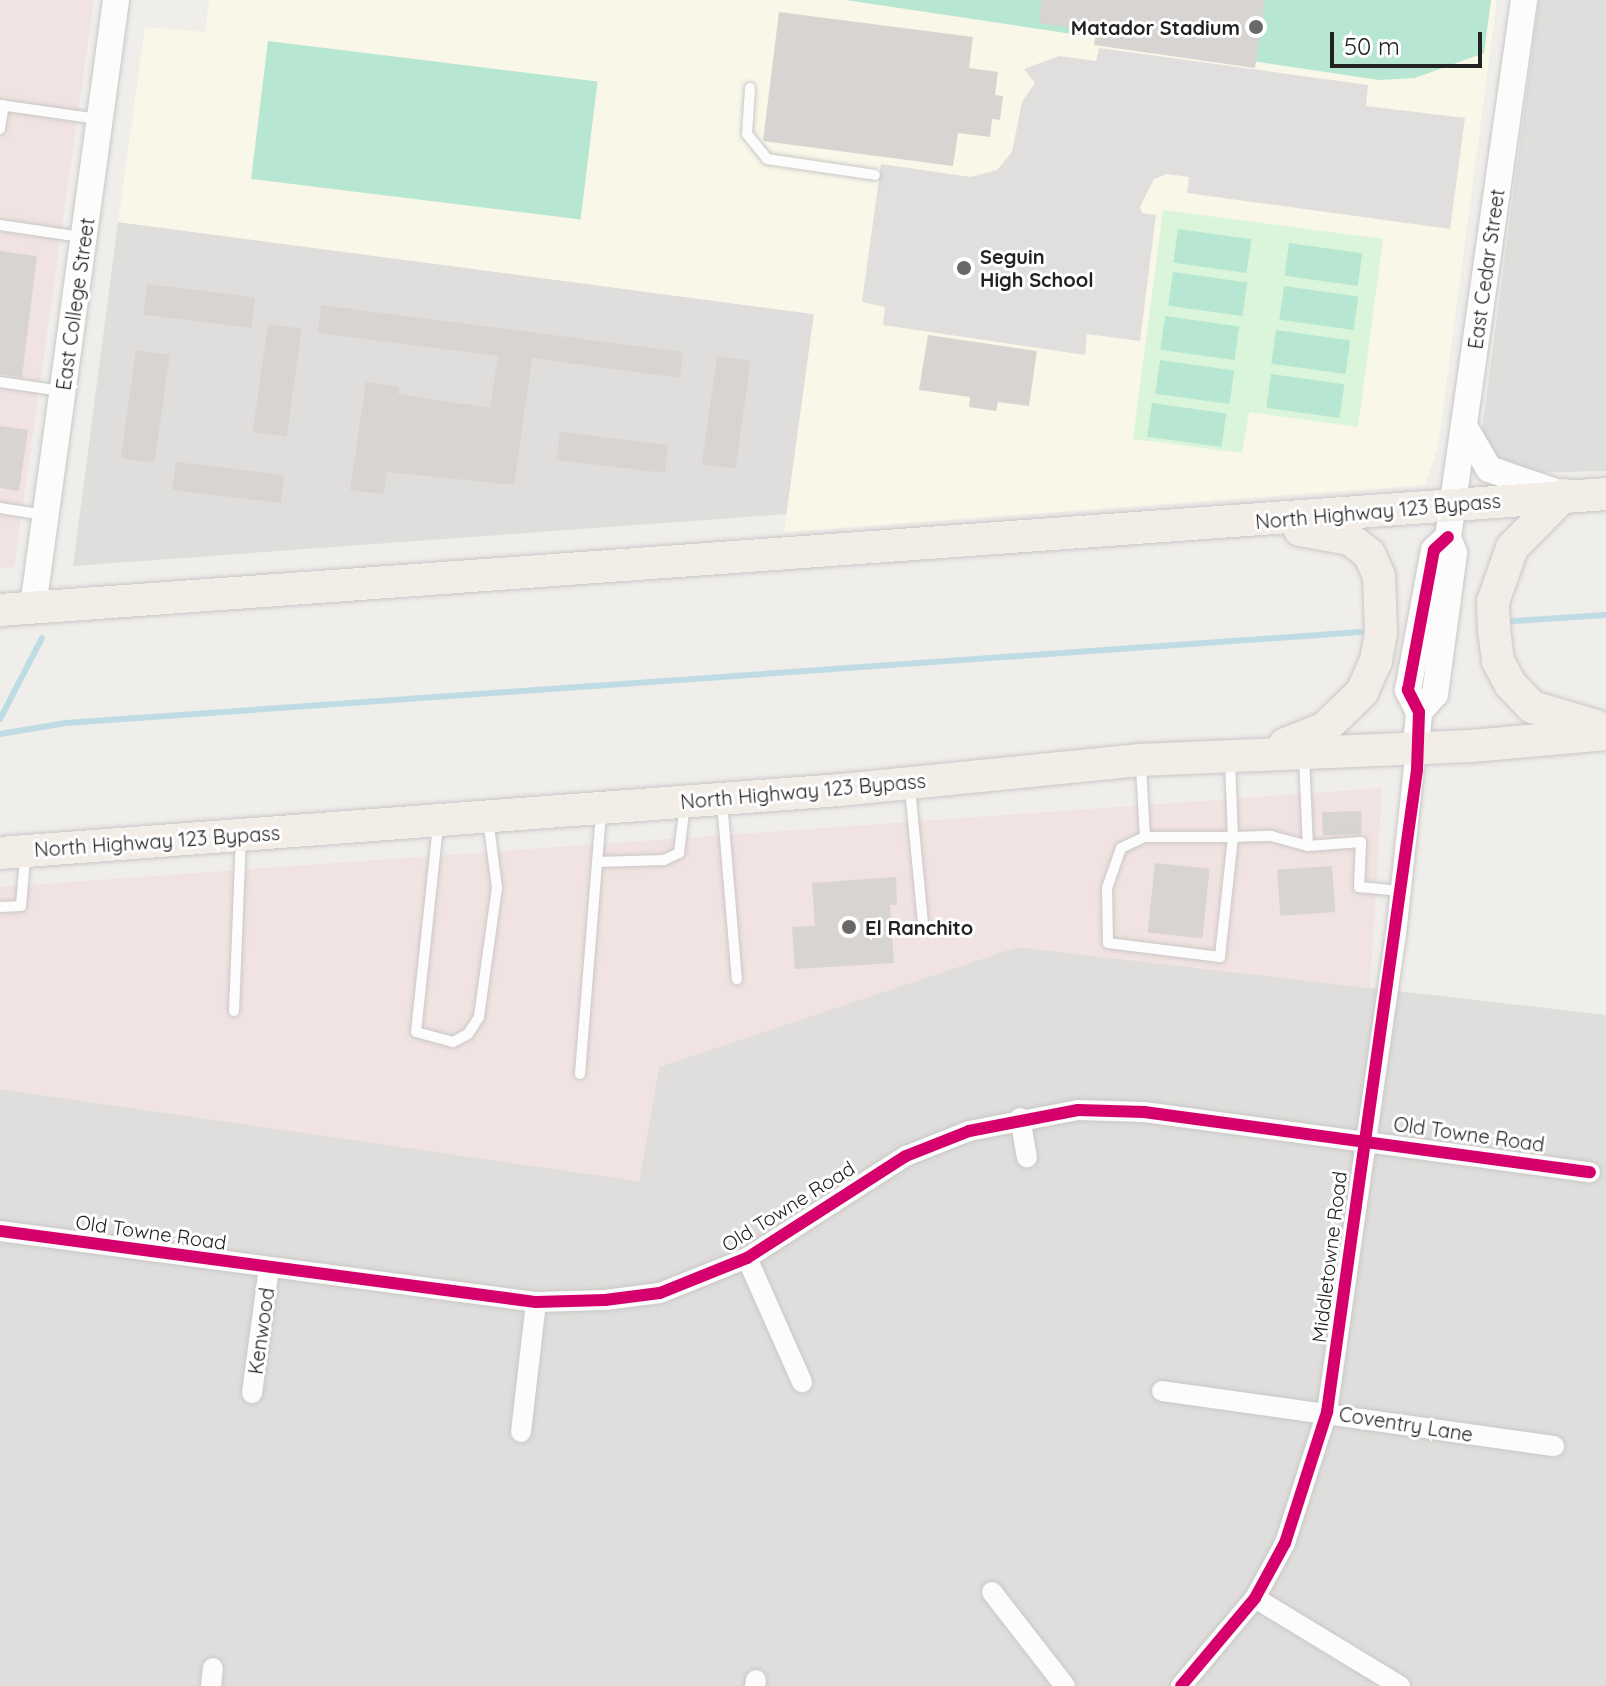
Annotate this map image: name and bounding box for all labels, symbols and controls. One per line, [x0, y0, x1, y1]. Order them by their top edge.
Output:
place label: Matador Stadium [1071, 15, 1240, 39]
scale bar [1334, 16, 1486, 66]
marker: Matador Stadium [1247, 18, 1265, 36]
text: 50 m [1344, 31, 1400, 61]
street label: East Cedar Street [1463, 187, 1509, 351]
street label: East College Street [51, 216, 99, 392]
place label: Seguin High School [980, 244, 1094, 291]
marker: Seguin High School [955, 259, 973, 277]
street label: North Highway 123 Bypass [1254, 488, 1502, 534]
street label: North Highway 123 Bypass [679, 768, 927, 814]
street label: North Highway 123 Bypass [33, 820, 281, 862]
place label: El Ranchito [865, 915, 973, 939]
marker: El Ranchito [840, 918, 858, 936]
street label: Old Towne Road [1392, 1112, 1546, 1156]
street label: Old Towne Road [717, 1156, 859, 1256]
street label: Middletowne Road [1307, 1170, 1351, 1344]
street label: Old Towne Road [74, 1210, 228, 1254]
street label: Kenwood [243, 1286, 279, 1376]
street label: Coventry Lane [1337, 1402, 1475, 1446]

